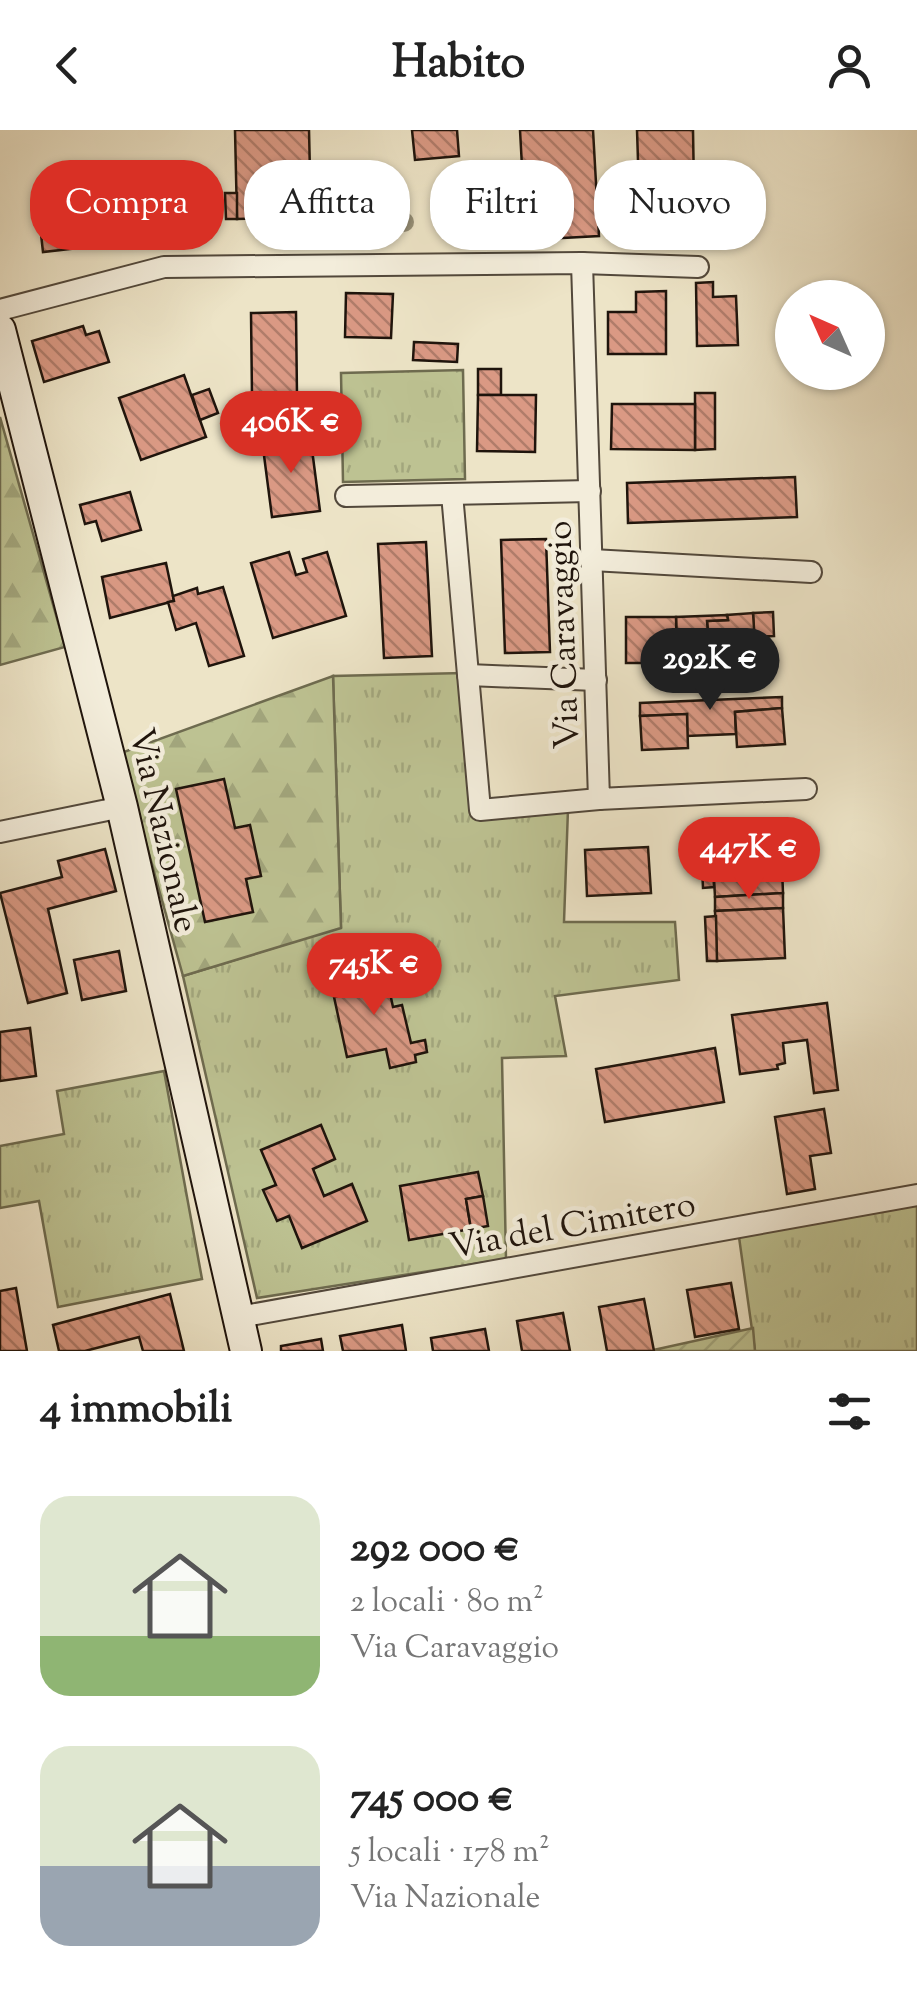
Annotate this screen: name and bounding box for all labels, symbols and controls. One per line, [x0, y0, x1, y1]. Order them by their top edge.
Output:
text: Habito [392, 33, 525, 98]
icon: back [40, 38, 95, 93]
icon: person [822, 38, 877, 93]
chip: Compra [30, 160, 224, 250]
chip: Affitta [244, 160, 410, 250]
chip: Filtri [430, 160, 574, 250]
chip: Nuovo [594, 160, 766, 250]
north arrow [775, 280, 885, 390]
map controls [775, 280, 885, 390]
pin: 406K € [210, 391, 372, 476]
text: 406K € [242, 400, 340, 446]
street label: Via Caravaggio [536, 520, 595, 750]
pin: 292K € [629, 628, 791, 713]
text: 292K € [662, 637, 758, 683]
street label: Via Nazionale [113, 724, 210, 938]
pin: 447K € [668, 817, 830, 902]
text: 447K € [700, 826, 798, 872]
pin: 745K € [293, 933, 455, 1018]
text: 745K € [329, 942, 419, 988]
street label: Via del Cimitero [445, 1181, 700, 1274]
text: 4 immobili [40, 1381, 232, 1441]
icon: filters [822, 1384, 877, 1439]
text: 292 000 € [350, 1520, 520, 1580]
icon: home [120, 1536, 240, 1656]
text: 2 locali · 80 m² [350, 1580, 544, 1626]
text: Via Caravaggio [350, 1626, 559, 1672]
text: 745 000 € [350, 1770, 514, 1830]
icon: home [120, 1786, 240, 1906]
text: 5 locali · 178 m² [350, 1830, 550, 1876]
text: Via Nazionale [350, 1876, 540, 1922]

